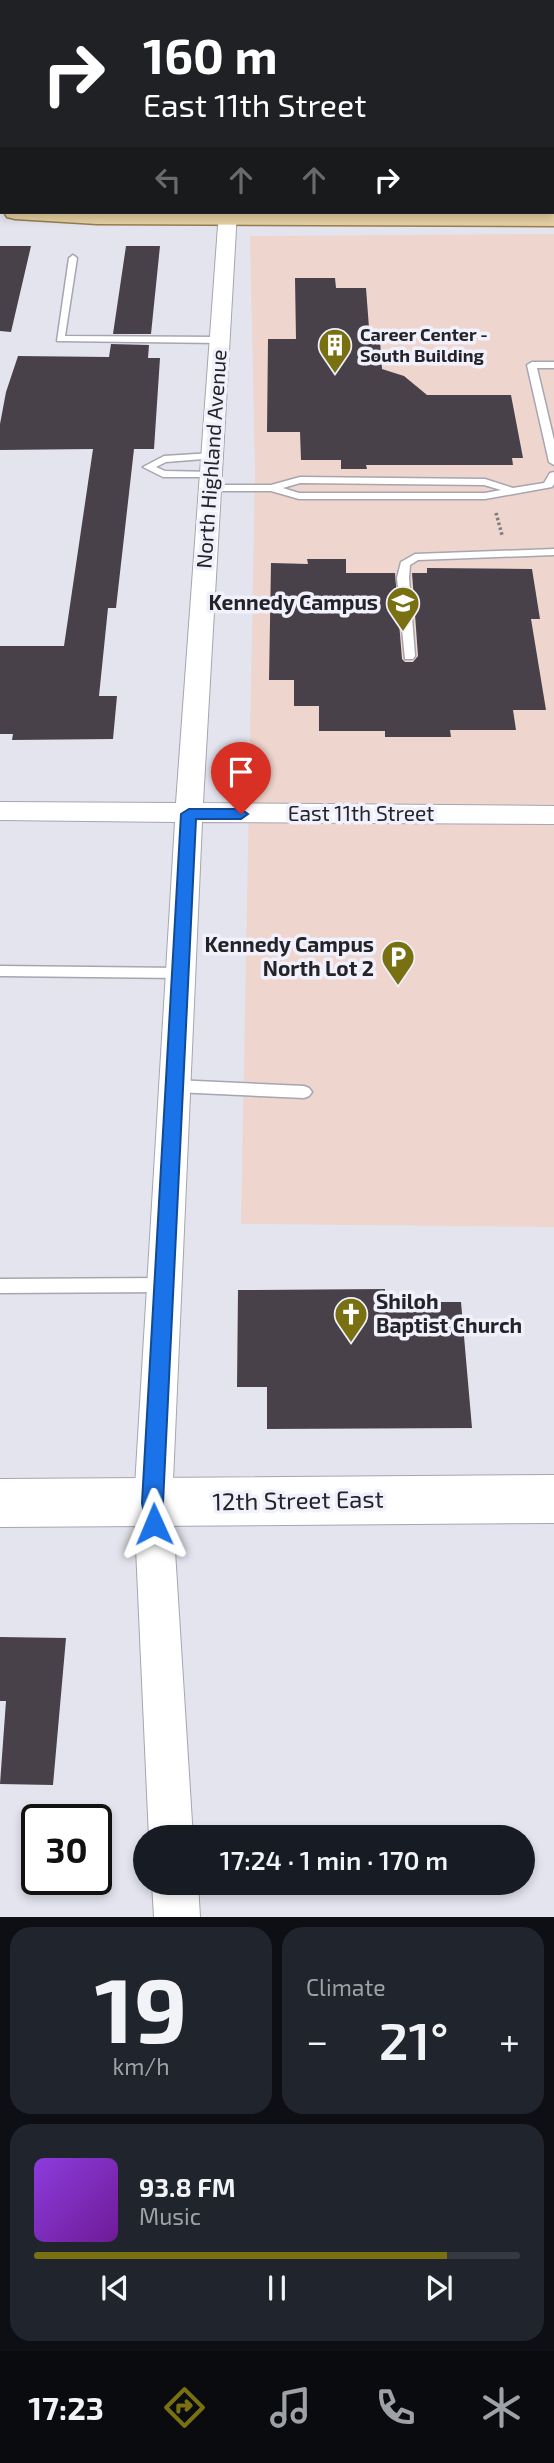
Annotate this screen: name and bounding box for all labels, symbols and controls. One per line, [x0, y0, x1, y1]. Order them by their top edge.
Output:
text: 160 m [143, 25, 278, 84]
icon: right [28, 28, 119, 119]
text: East 11th Street [143, 85, 366, 123]
icon: left [149, 161, 187, 199]
icon: ahead [222, 161, 260, 199]
icon: ahead [295, 161, 333, 199]
icon: right [368, 161, 406, 199]
place label: Career Center - South Building [360, 323, 488, 366]
building icon: Career Center - South Building [316, 326, 354, 375]
street label: North Highland Avenue [190, 348, 231, 569]
school or university icon: Kennedy Campus [384, 584, 422, 633]
place label: Kennedy Campus [209, 589, 378, 615]
pin [211, 742, 271, 814]
icon: arrive [222, 753, 260, 791]
street label: East 11th Street [288, 800, 434, 825]
place label: Kennedy Campus North Lot 2 [205, 931, 374, 980]
parking icon: Kennedy Campus North Lot 2 [379, 938, 417, 987]
place label: Shiloh Baptist Church [376, 1288, 522, 1337]
church icon: Shiloh Baptist Church [332, 1295, 370, 1344]
street label: 12th Street East [212, 1484, 384, 1515]
position arrow [117, 1487, 191, 1561]
speed limit sign: 30 [21, 1804, 112, 1895]
text: 17:24 · 1 min · 170 m [220, 1844, 448, 1875]
text: 19 [94, 1952, 188, 2061]
text: Climate [306, 1973, 386, 2001]
text: 21° [379, 2008, 449, 2070]
text: − [306, 2017, 328, 2063]
text: + [499, 2017, 520, 2063]
text: km/h [112, 2052, 170, 2080]
text: 93.8 FM [139, 2171, 236, 2202]
text: Music [139, 2202, 201, 2230]
icon: previous [96, 2269, 134, 2307]
icon: pause [258, 2269, 296, 2307]
icon: next [420, 2269, 458, 2307]
icon: directions [160, 2383, 209, 2432]
icon: music [266, 2383, 315, 2432]
icon: phone [371, 2383, 420, 2432]
icon: climate [477, 2383, 526, 2432]
text: 17:23 [28, 2388, 104, 2426]

